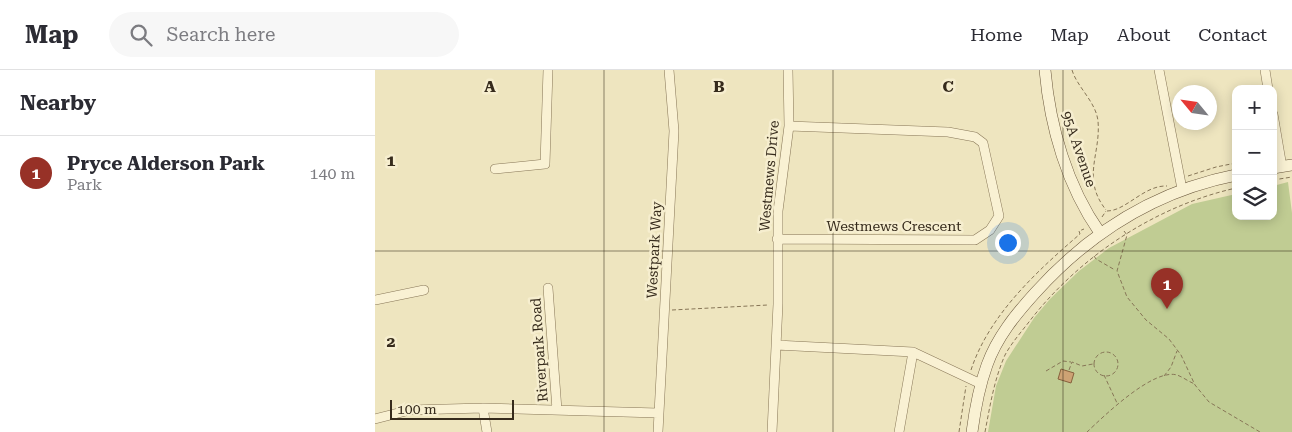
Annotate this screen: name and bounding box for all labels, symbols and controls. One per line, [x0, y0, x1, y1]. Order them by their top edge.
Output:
search box [109, 12, 459, 57]
text: Map [25, 21, 79, 49]
icon: search [127, 21, 155, 49]
text: Search here [167, 23, 275, 46]
text: Home [970, 24, 1022, 45]
text: Map [1050, 24, 1089, 45]
text: About [1117, 24, 1170, 45]
text: Contact [1198, 24, 1267, 45]
text: A [484, 77, 496, 96]
text: B [713, 77, 725, 96]
text: C [942, 77, 954, 96]
north arrow [1172, 85, 1217, 130]
map controls [1232, 85, 1277, 220]
button: + [1232, 85, 1277, 130]
text: Nearby [20, 91, 96, 115]
street label: 95A Avenue [1059, 109, 1100, 189]
street label: Westmews Drive [756, 119, 782, 232]
button: − [1232, 130, 1277, 175]
text: 1 [387, 151, 396, 170]
text: Pryce Alderson Park [67, 152, 265, 175]
text: 1 [32, 164, 40, 183]
text: 140 m [309, 164, 355, 183]
text: Park [67, 175, 102, 194]
button: layers [1232, 175, 1277, 220]
street label: Westpark Way [643, 200, 665, 299]
street label: Westmews Crescent [827, 218, 961, 234]
your location [995, 230, 1021, 256]
pin: 1 [1151, 268, 1183, 309]
street label: Riverpark Road [527, 297, 551, 403]
text: 2 [387, 332, 396, 351]
scale bar [390, 397, 514, 420]
text: 100 m [397, 401, 437, 417]

